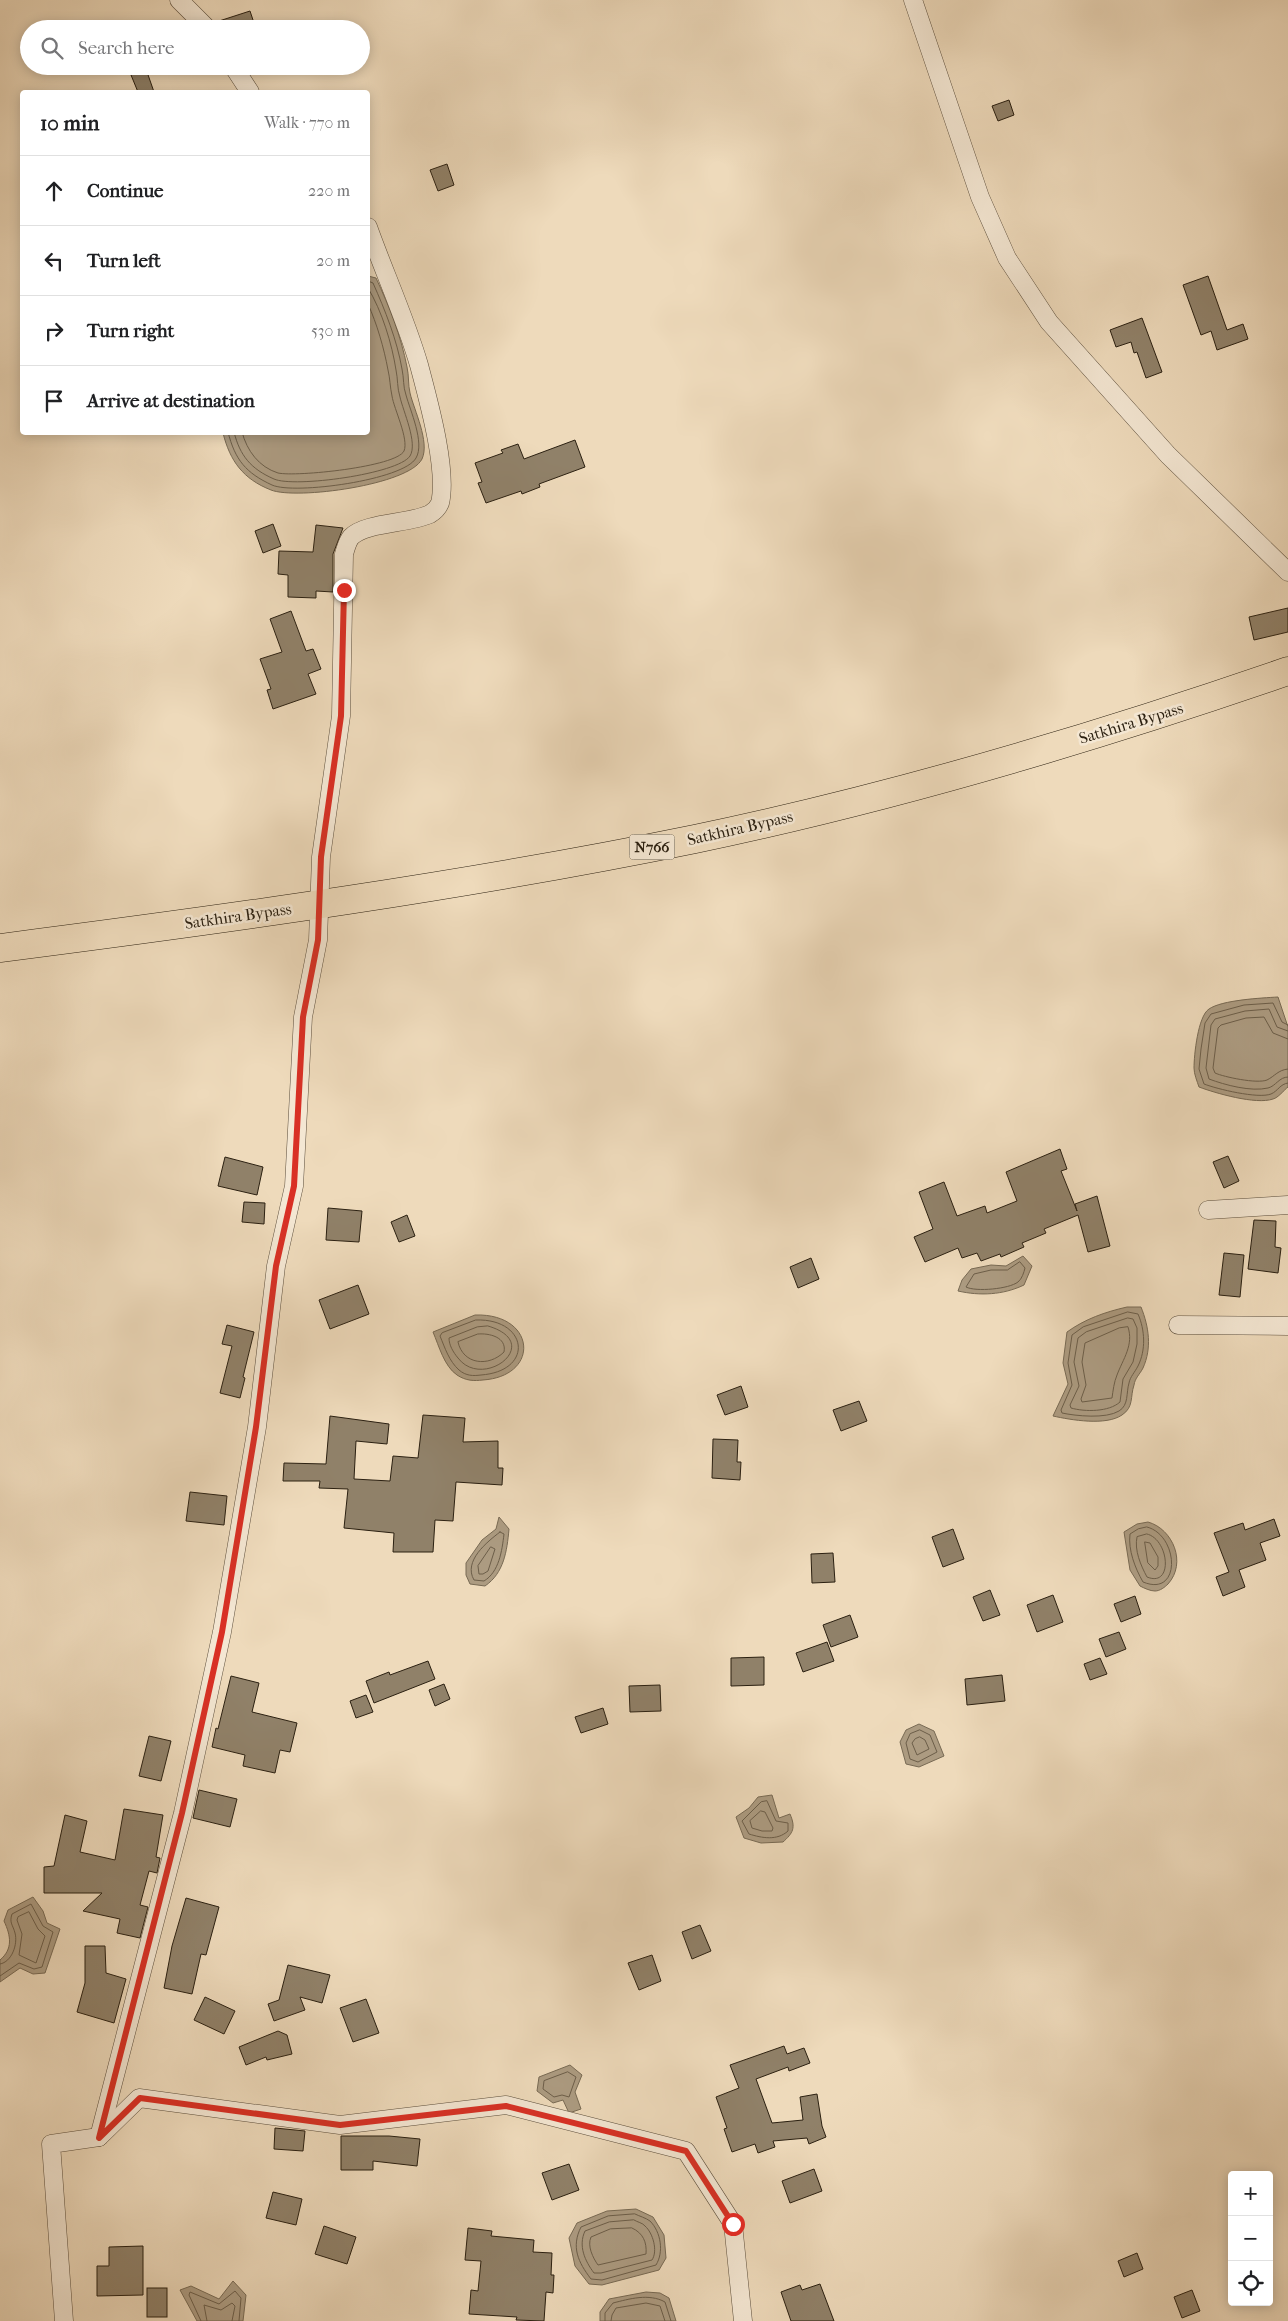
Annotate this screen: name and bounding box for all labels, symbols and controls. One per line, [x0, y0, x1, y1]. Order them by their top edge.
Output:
search box [20, 20, 370, 75]
icon: search [38, 34, 66, 62]
text: Search here [78, 37, 174, 59]
text: 10 min [40, 111, 99, 135]
text: Walk · 770 m [264, 113, 350, 132]
icon: ahead [40, 177, 68, 205]
text: Continue [87, 180, 163, 202]
text: 220 m [308, 181, 350, 200]
icon: left [40, 247, 68, 275]
text: Turn left [87, 250, 161, 272]
text: 20 m [316, 251, 350, 270]
icon: right [40, 317, 68, 345]
text: Turn right [87, 320, 174, 342]
text: 530 m [311, 321, 350, 340]
icon: arrive [40, 387, 68, 415]
text: Arrive at destination [87, 390, 255, 412]
route end [333, 579, 356, 602]
street label: Satkhira Bypass [1077, 698, 1185, 748]
street label: Satkhira Bypass [685, 807, 795, 849]
road number: N766 [630, 834, 674, 860]
street label: Satkhira Bypass [183, 899, 293, 933]
map controls [1228, 2171, 1273, 2306]
button: + [1228, 2171, 1273, 2216]
route start [722, 2213, 745, 2236]
button: − [1228, 2216, 1273, 2261]
button: locate [1228, 2261, 1273, 2306]

